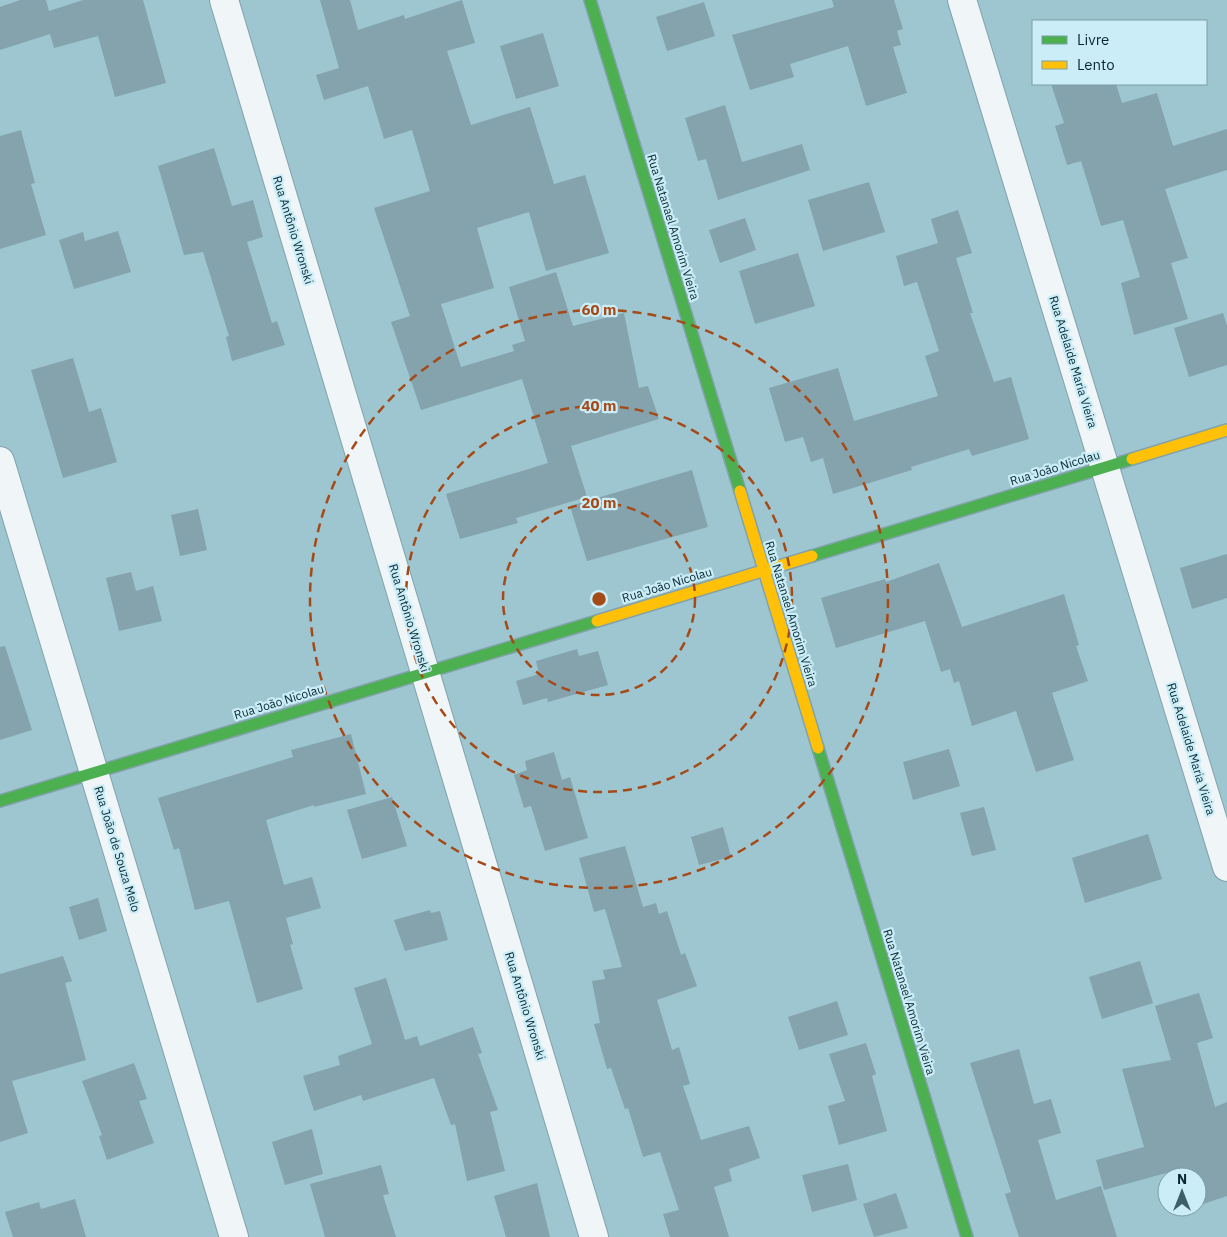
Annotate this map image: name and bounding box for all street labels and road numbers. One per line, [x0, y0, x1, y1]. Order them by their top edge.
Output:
street label: Rua Natanael Amorim Vieira [644, 152, 703, 302]
street label: Rua Antônio Wronski [270, 174, 317, 286]
street label: Rua Adelaide Maria Vieira [1046, 294, 1101, 430]
street label: Rua João Nicolau [1008, 447, 1102, 488]
street label: Rua Natanael Amorim Vieira [762, 539, 821, 689]
street label: Rua Antônio Wronski [386, 562, 433, 674]
street label: Rua João Nicolau [620, 564, 714, 605]
street label: Rua João Nicolau [232, 681, 326, 722]
street label: Rua Adelaide Maria Vieira [1164, 681, 1219, 817]
street label: Rua João de Souza Melo [91, 784, 144, 914]
street label: Rua Natanael Amorim Vieira [880, 927, 939, 1077]
street label: Rua Antônio Wronski [502, 950, 549, 1062]

